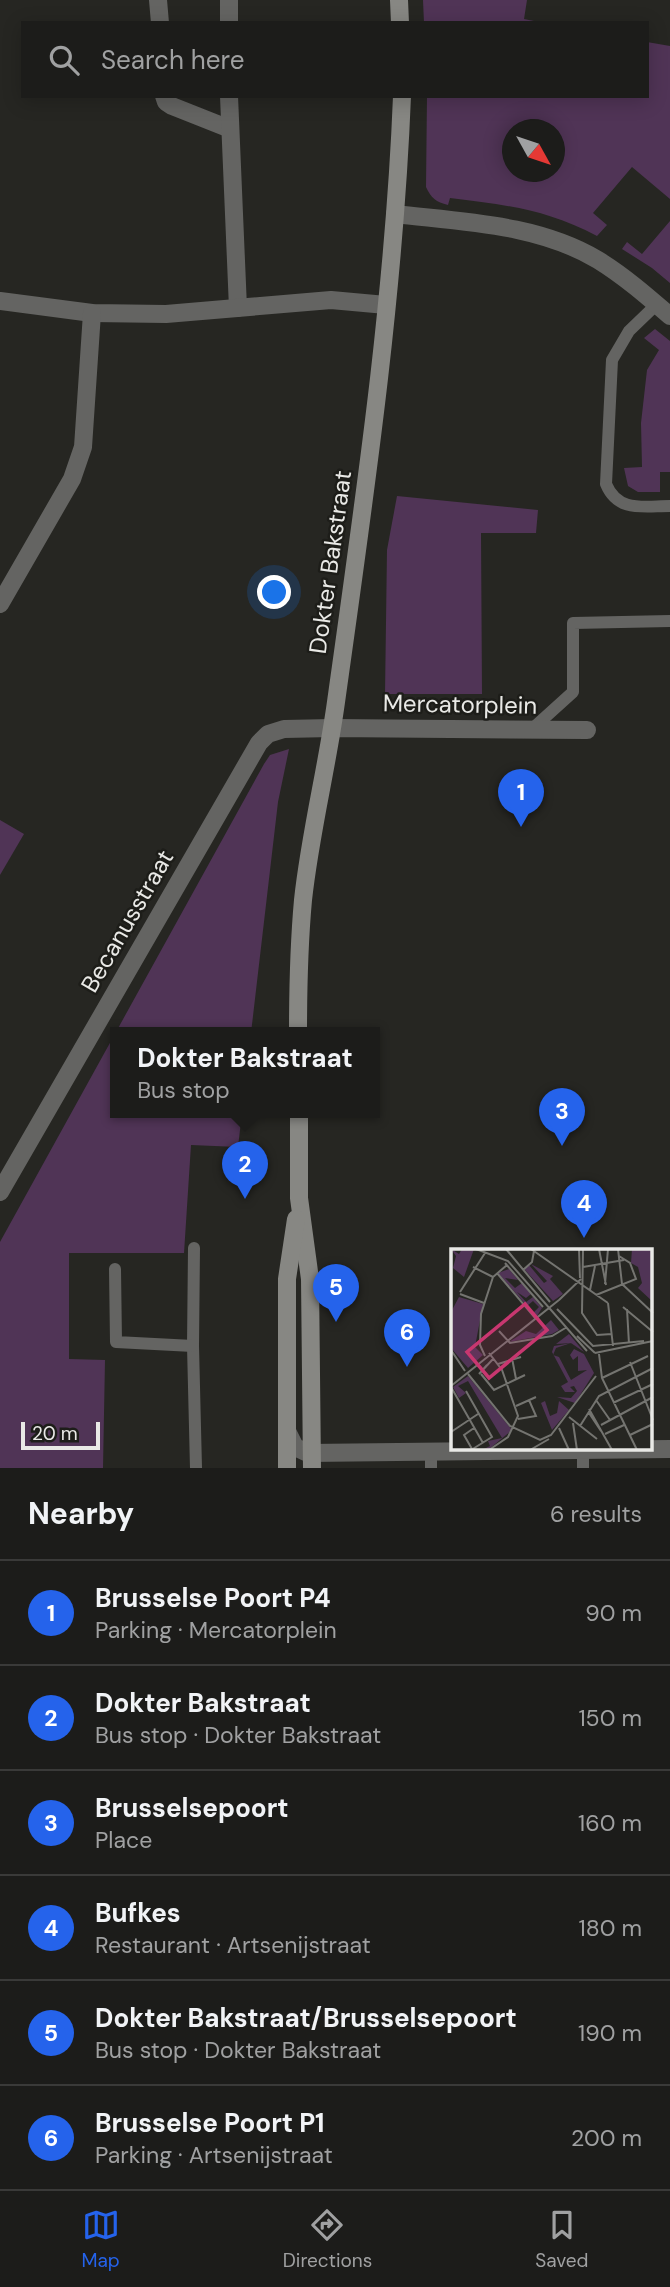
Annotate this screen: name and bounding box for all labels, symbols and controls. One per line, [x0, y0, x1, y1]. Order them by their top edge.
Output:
search box [21, 21, 649, 98]
icon: search [45, 41, 83, 79]
text: Search here [101, 43, 244, 77]
north arrow [502, 119, 565, 182]
street label: Dokter Bakstraat [302, 468, 358, 656]
your location [257, 575, 291, 609]
street label: Mercatorplein [383, 687, 537, 721]
pin: 1 [498, 769, 544, 827]
street label: Becanusstraat [74, 844, 180, 998]
popup [110, 1027, 380, 1118]
text: Dokter Bakstraat [137, 1041, 353, 1075]
text: Bus stop [137, 1075, 230, 1105]
pin: 3 [539, 1088, 585, 1146]
pin: 2 [222, 1141, 268, 1199]
pin: 4 [561, 1180, 607, 1238]
inset map [451, 1249, 652, 1450]
pin: 5 [313, 1264, 359, 1322]
pin: 6 [384, 1309, 430, 1367]
scale bar [21, 1419, 100, 1451]
text: 20 m [32, 1421, 78, 1446]
text: Nearby [28, 1494, 134, 1533]
text: 6 results [550, 1499, 642, 1529]
text: Brusselse Poort P4 [95, 1581, 331, 1615]
text: 1 [47, 1598, 55, 1628]
text: 90 m [585, 1598, 642, 1628]
text: Parking · Mercatorplein [95, 1615, 337, 1645]
text: Dokter Bakstraat [95, 1686, 311, 1720]
text: 2 [44, 1703, 58, 1733]
text: 150 m [578, 1703, 642, 1733]
text: Bus stop · Dokter Bakstraat [95, 1720, 381, 1750]
text: Brusselsepoort [95, 1791, 289, 1825]
text: 3 [44, 1808, 58, 1838]
text: 160 m [578, 1808, 642, 1838]
text: Place [95, 1825, 152, 1855]
text: Bufkes [95, 1896, 181, 1930]
text: 4 [44, 1913, 58, 1943]
text: 180 m [578, 1913, 642, 1943]
text: Restaurant · Artsenijstraat [95, 1930, 371, 1960]
text: Dokter Bakstraat/Brusselsepoort [95, 2001, 517, 2035]
text: 5 [44, 2018, 58, 2048]
text: 190 m [578, 2018, 642, 2048]
text: Bus stop · Dokter Bakstraat [95, 2035, 381, 2065]
text: Brusselse Poort P1 [95, 2106, 325, 2140]
text: 6 [44, 2123, 58, 2153]
text: 200 m [571, 2123, 642, 2153]
text: Parking · Artsenijstraat [95, 2140, 333, 2170]
tab: Map [82, 2206, 120, 2273]
tab: Directions [283, 2206, 372, 2273]
tab: Saved [535, 2206, 588, 2273]

